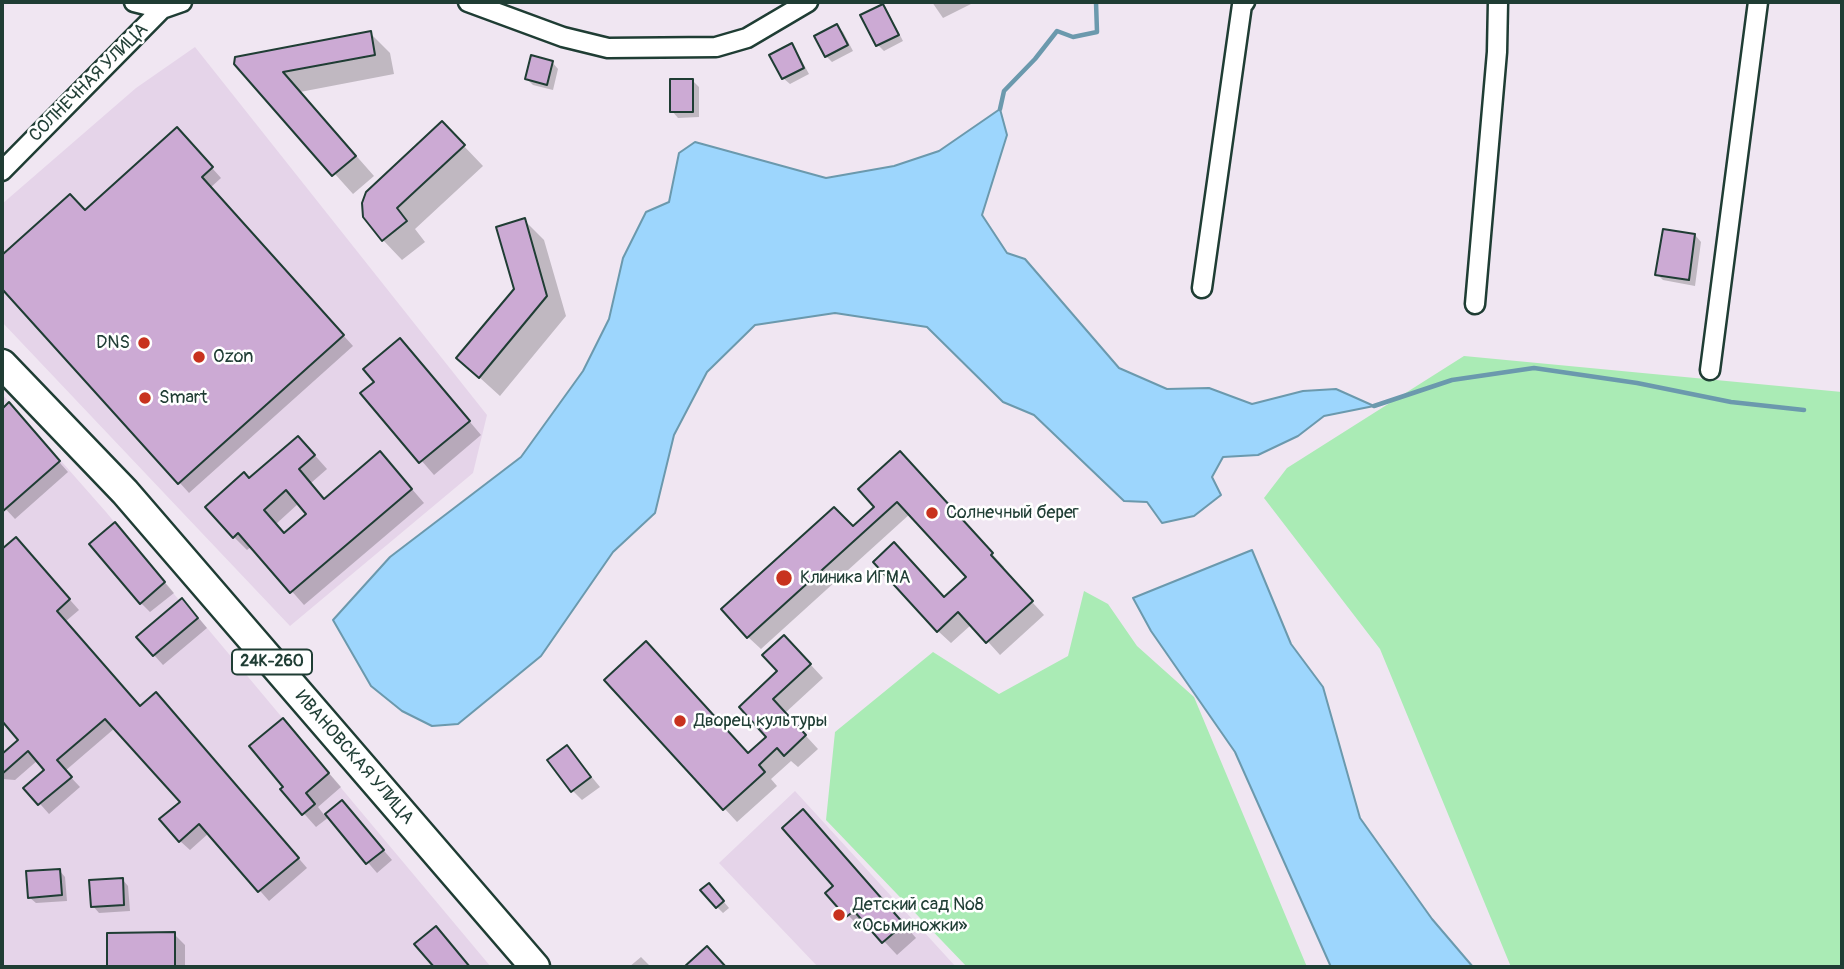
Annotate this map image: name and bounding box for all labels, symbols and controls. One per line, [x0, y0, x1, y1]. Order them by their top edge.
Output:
street label: СОЛНЕЧНАЯ УЛИЦА [25, 19, 153, 147]
place label: DNS [96, 332, 130, 354]
marker: DNS [136, 335, 152, 351]
place label: Ozon [213, 346, 253, 368]
marker: Ozon [191, 349, 207, 365]
place label: Smart [159, 387, 208, 409]
marker: Smart [137, 390, 153, 406]
place label: Солнечный берег [946, 502, 1079, 524]
marker: Солнечный берег [924, 505, 940, 521]
place label: Клиника ИГМА [800, 567, 910, 589]
marker: Клиника ИГМА [774, 568, 794, 588]
road number: 24К-260 [232, 650, 312, 674]
street label: ИВАНОВСКАЯ УЛИЦА [290, 687, 418, 829]
place label: Дворец культуры [694, 710, 827, 732]
marker: Дворец культуры [672, 713, 688, 729]
place label: Детский сад №8 «Осьминожки» [853, 894, 984, 936]
marker: Детский сад №8 «Осьминожки» [831, 907, 847, 923]

